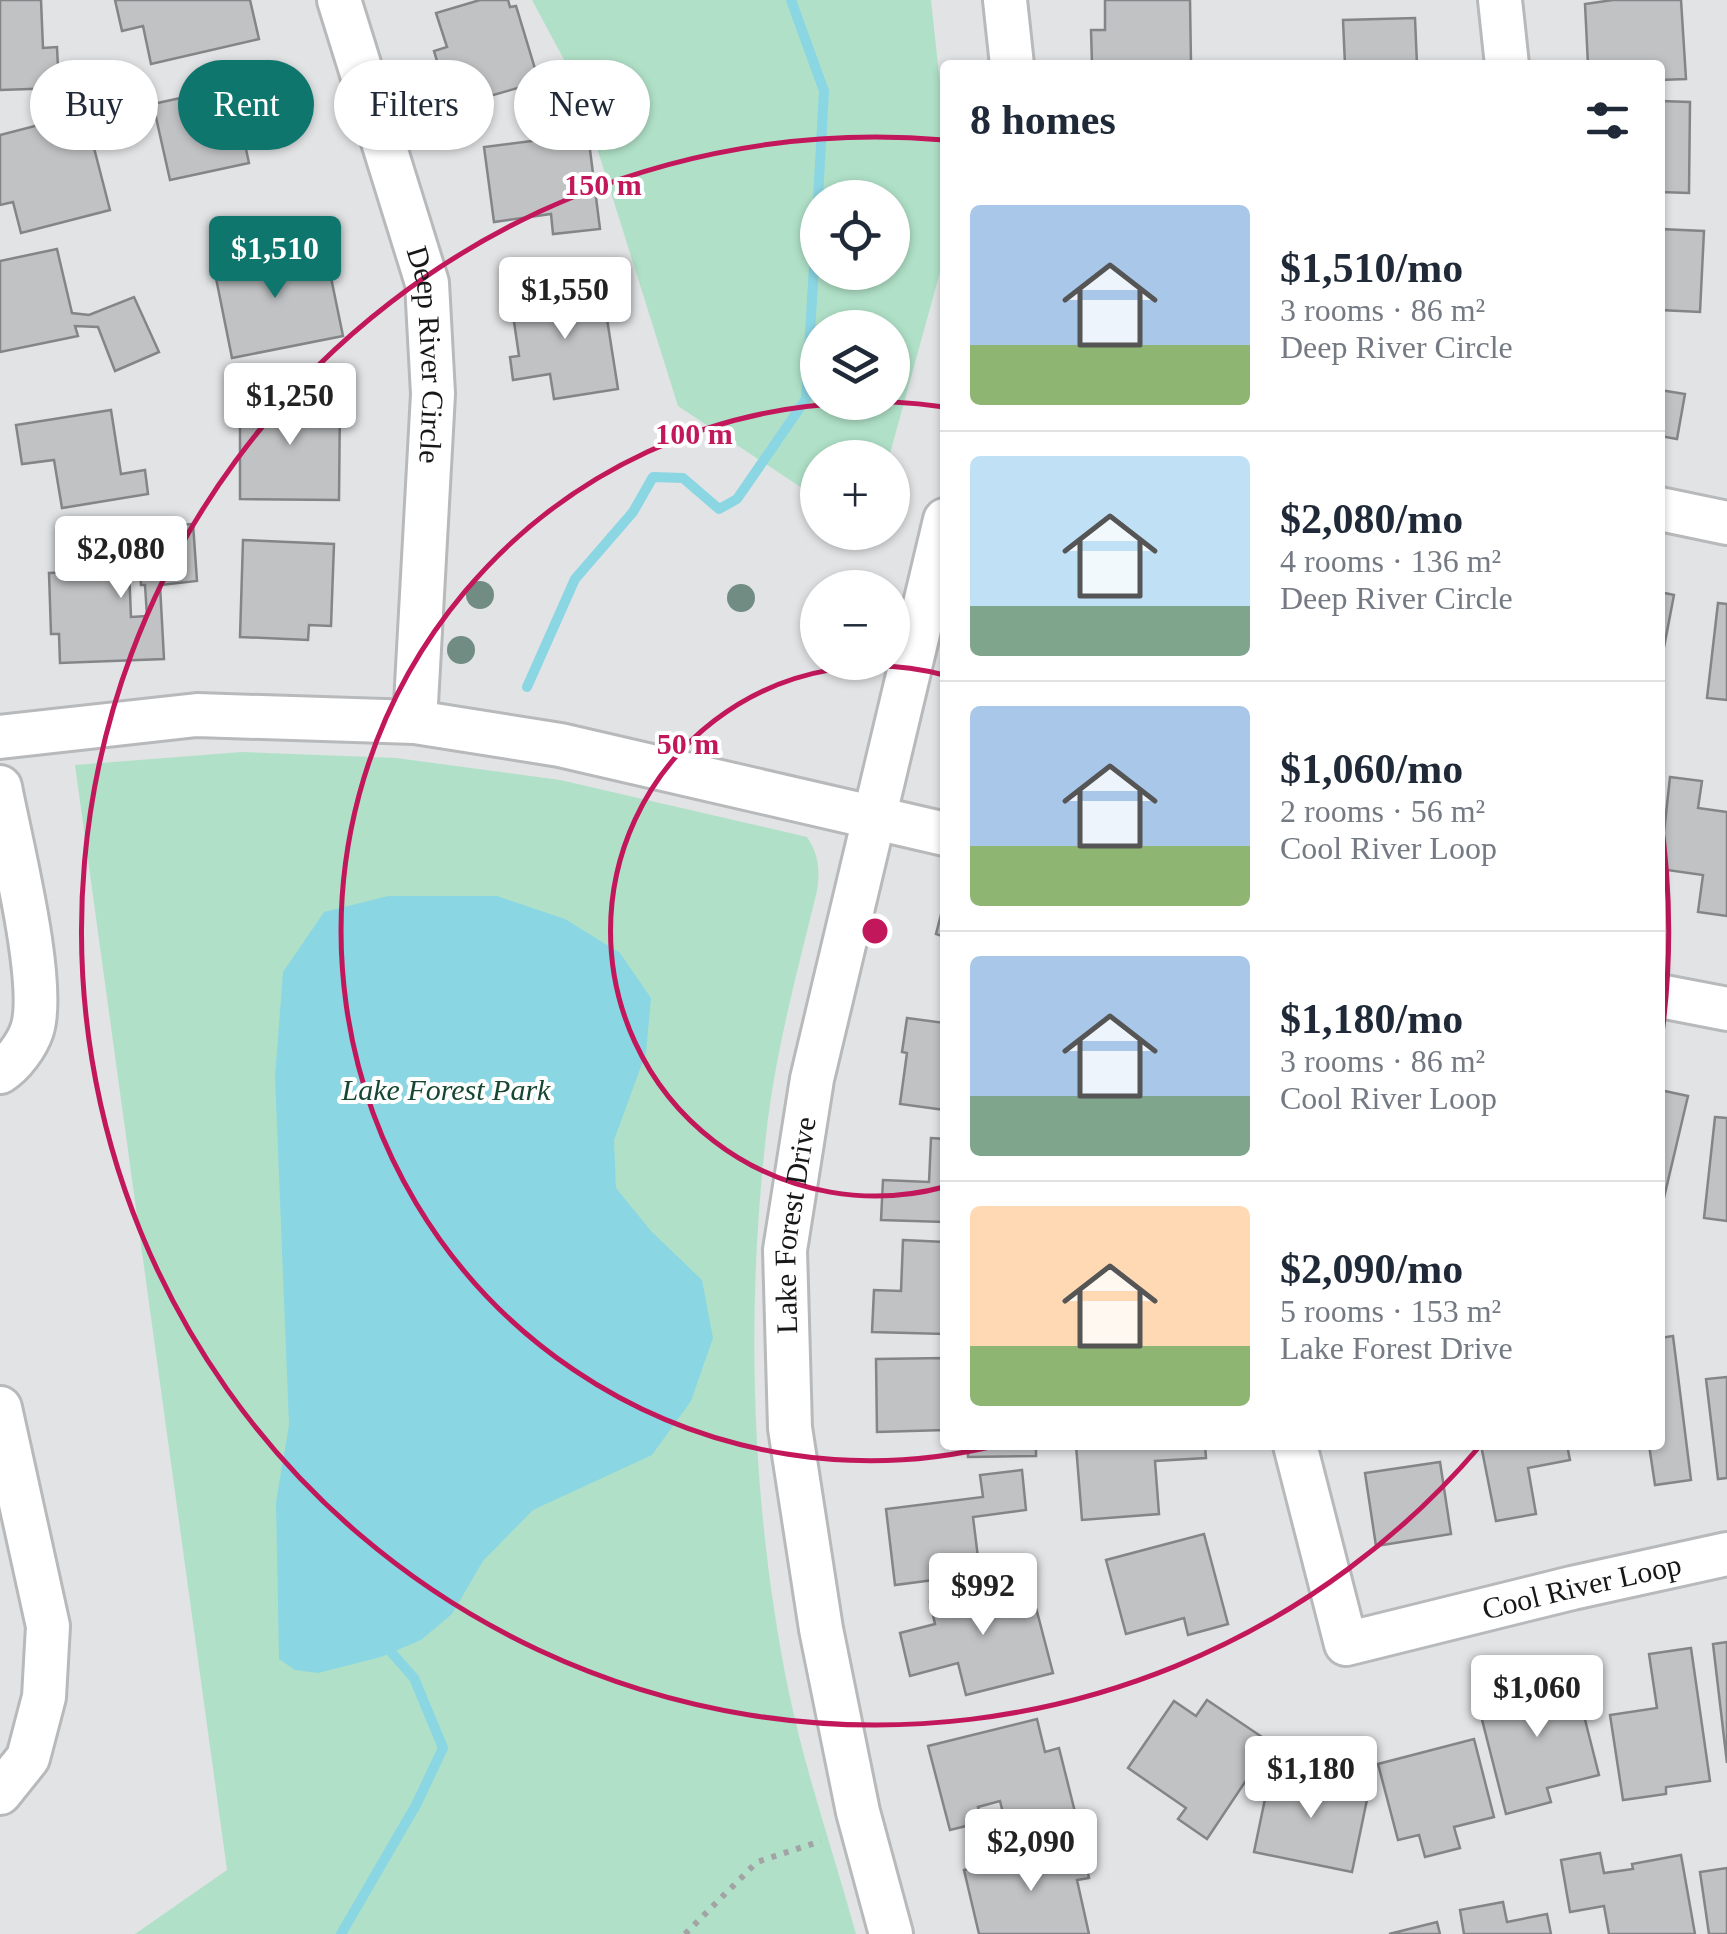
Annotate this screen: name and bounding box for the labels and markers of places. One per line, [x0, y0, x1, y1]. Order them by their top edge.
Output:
pin: $1,510 [194, 216, 356, 301]
pin: $1,550 [484, 257, 646, 342]
pin: $1,250 [209, 363, 371, 448]
pin: $2,080 [40, 516, 202, 601]
centre of rings [857, 913, 893, 949]
pin: $992 [924, 1553, 1042, 1638]
pin: $1,060 [1456, 1655, 1618, 1740]
pin: $1,180 [1230, 1736, 1392, 1821]
pin: $2,090 [950, 1809, 1112, 1894]

